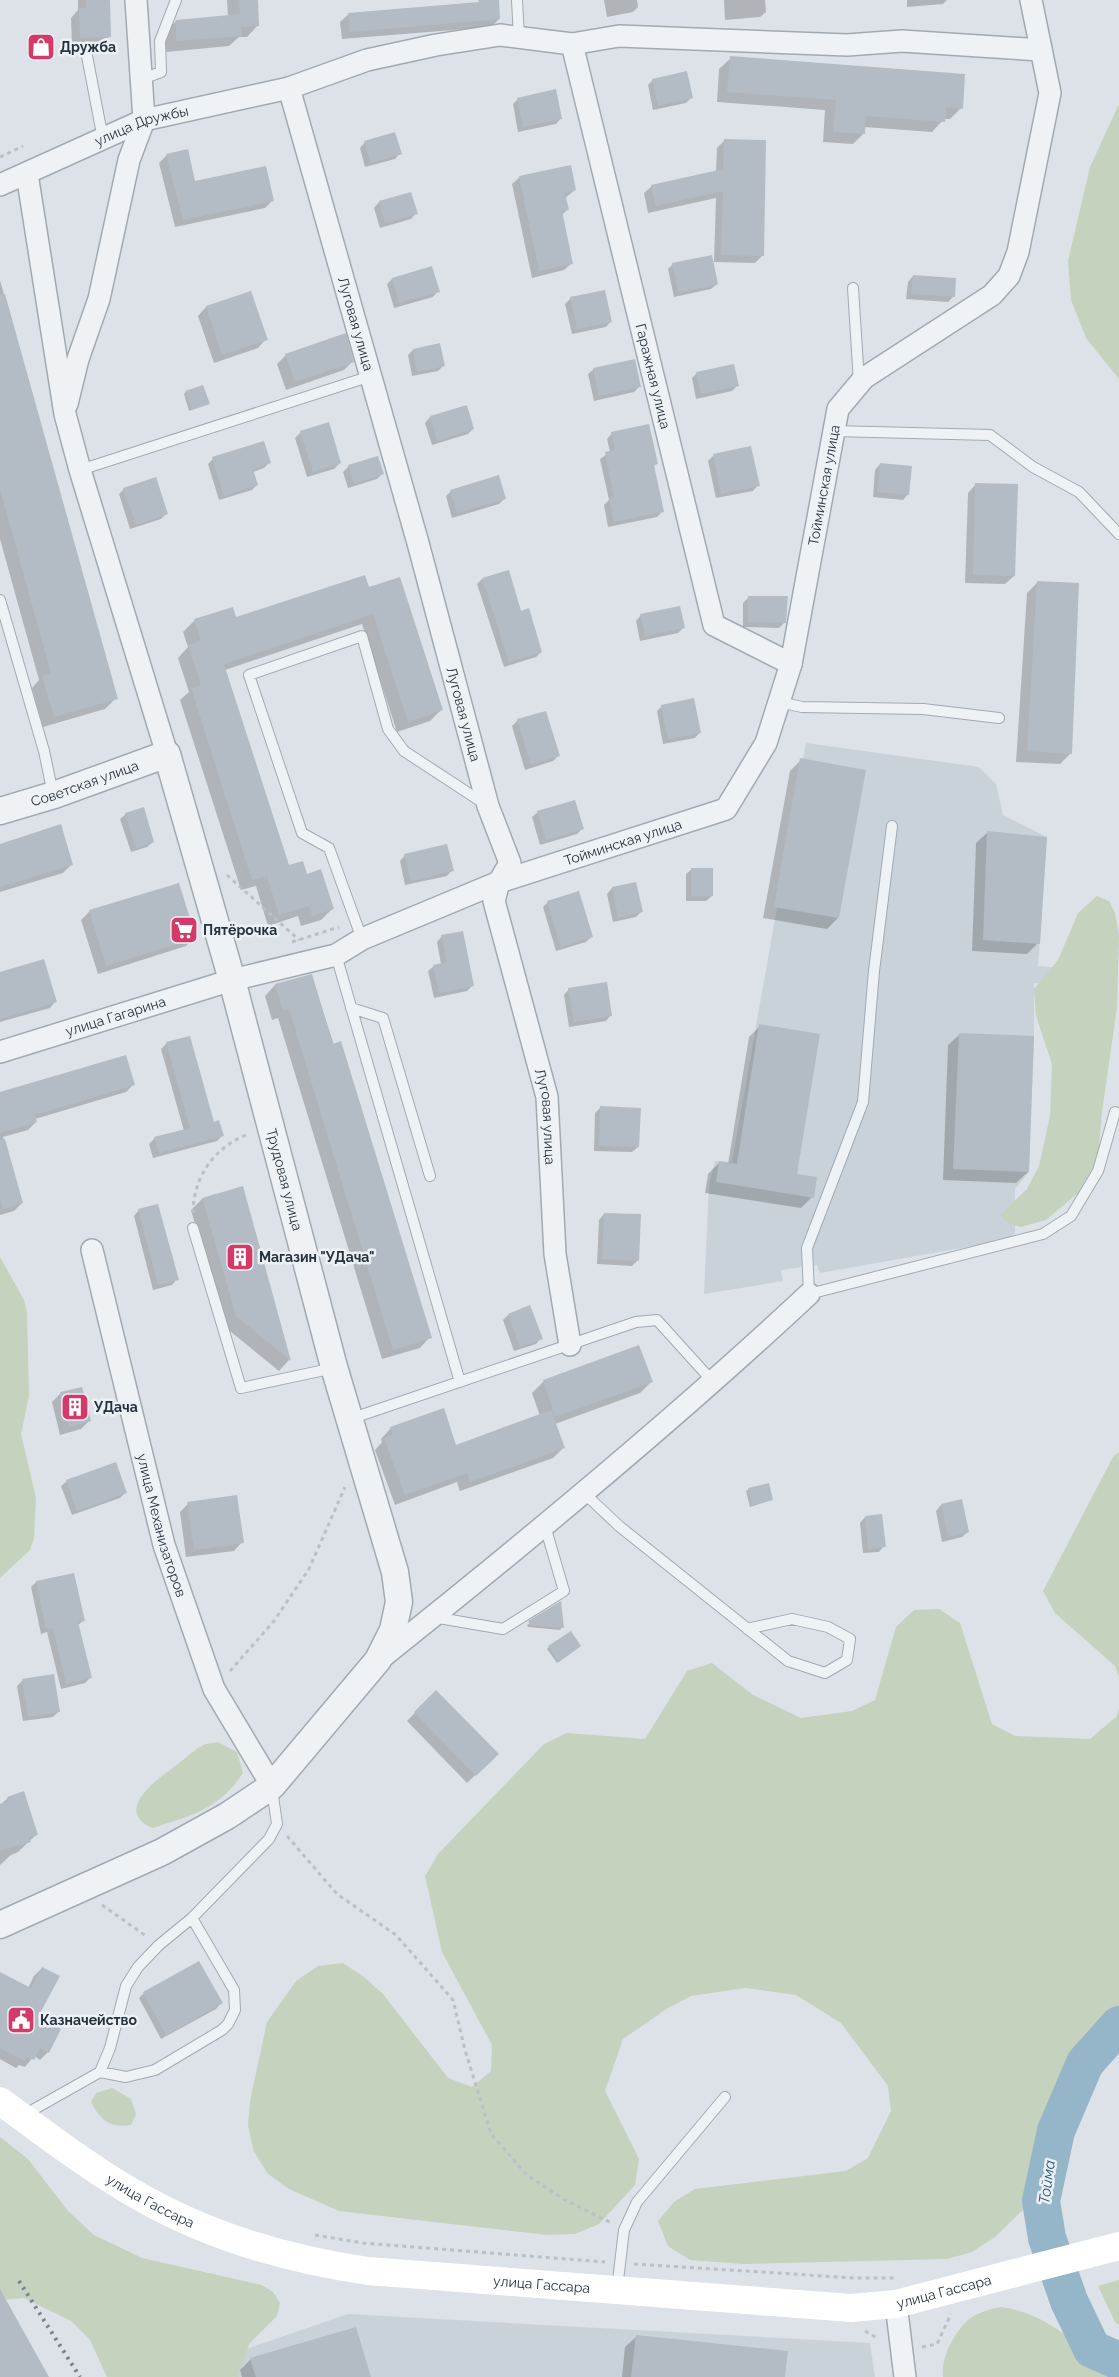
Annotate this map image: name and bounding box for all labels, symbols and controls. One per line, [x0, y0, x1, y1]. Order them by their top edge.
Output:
shop icon: Дружба [26, 32, 56, 62]
place label: Дружба [60, 39, 116, 55]
street label: улица Дружбы [92, 102, 190, 149]
street label: Луговая улица [335, 275, 377, 373]
street label: Гаражная улица [633, 322, 674, 431]
street label: Тойминская улица [805, 424, 843, 547]
street label: Луговая улица [443, 665, 484, 763]
street label: Советская улица [29, 757, 141, 809]
street label: Тойминская улица [562, 816, 684, 869]
supermarket icon: Пятёрочка [169, 915, 199, 945]
place label: Пятёрочка [203, 922, 277, 938]
street label: улица Гагарина [63, 993, 168, 1039]
street label: Луговая улица [532, 1067, 558, 1165]
street label: Трудовая улица [263, 1127, 306, 1232]
building icon: Магазин "УДача" [225, 1242, 255, 1272]
place label: Магазин "УДача" [259, 1249, 375, 1265]
building icon: УДача [60, 1392, 90, 1422]
place label: УДача [93, 1399, 138, 1415]
street label: улица Механизаторов [134, 1452, 189, 1599]
public building icon: Казначейство [6, 2005, 36, 2035]
place label: Казначейство [40, 2012, 137, 2028]
water label: Тойма [1035, 2159, 1059, 2205]
street label: улица Гассара [104, 2171, 197, 2231]
street label: улица Гассара [895, 2272, 993, 2312]
street label: улица Гассара [492, 2273, 591, 2296]

